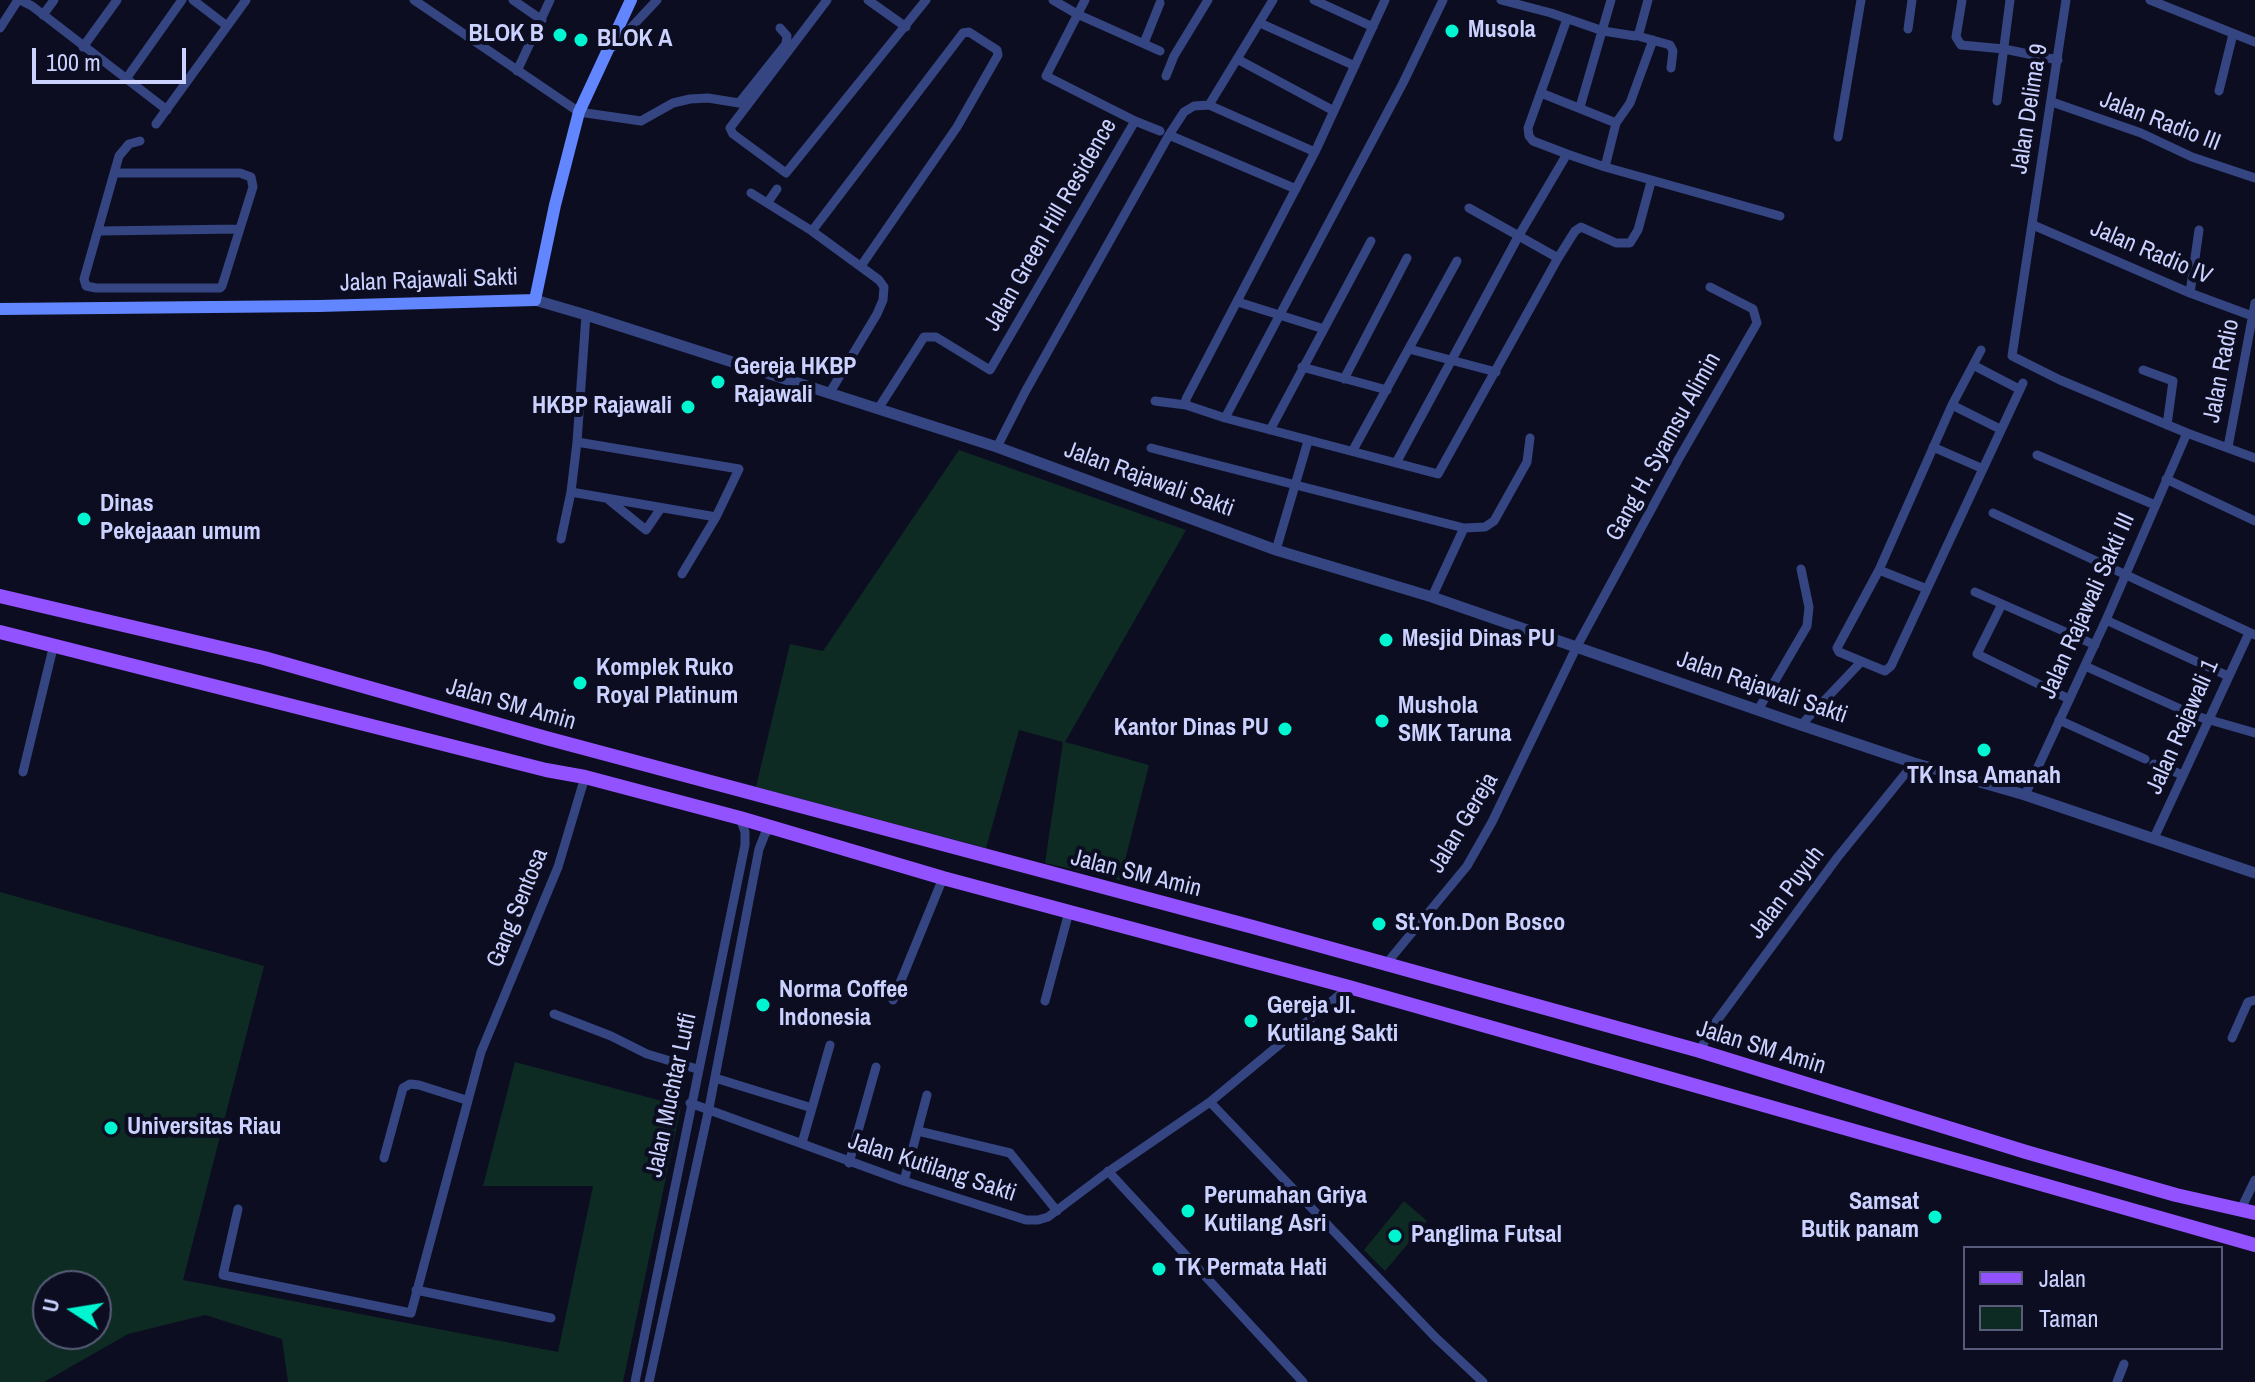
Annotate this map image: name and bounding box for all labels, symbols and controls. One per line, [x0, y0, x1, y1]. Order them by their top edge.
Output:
place label: Musola [1468, 17, 1536, 45]
place label: BLOK B [469, 21, 544, 49]
marker: Musola [1443, 22, 1461, 40]
marker: BLOK B [551, 26, 569, 44]
place label: BLOK A [597, 26, 672, 54]
marker: BLOK A [572, 31, 590, 49]
scale bar [36, 32, 190, 82]
street label: Jalan Delima 9 [2006, 42, 2054, 176]
text: 100 m [46, 46, 101, 78]
street label: Jalan Radio III [2096, 86, 2224, 158]
street label: Jalan Green Hill Residence [978, 114, 1124, 336]
street label: Jalan Radio IV [2086, 215, 2216, 291]
street label: Jalan Rajawali Sakti [339, 263, 519, 299]
street label: Jalan Radio [2198, 317, 2246, 425]
street label: Gang H. Syamsu Alimin [1600, 348, 1728, 546]
place label: Gereja HKBP Rajawali [734, 354, 856, 410]
marker: Gereja HKBP Rajawali [709, 373, 727, 391]
place label: HKBP Rajawali [532, 393, 672, 421]
marker: HKBP Rajawali [679, 398, 697, 416]
street label: Jalan Rajawali Sakti [1060, 436, 1238, 524]
place label: Dinas Pekejaaan umum [100, 491, 261, 547]
street label: Jalan Rajawali Sakti III [2034, 509, 2142, 703]
marker: Dinas Pekejaaan umum [75, 510, 93, 528]
place label: Mesjid Dinas PU [1402, 626, 1555, 654]
marker: Mesjid Dinas PU [1377, 631, 1395, 649]
street label: Jalan Rajawali Sakti [1673, 645, 1851, 731]
place label: Komplek Ruko Royal Platinum [596, 655, 738, 711]
street label: Jalan Rajawali 1 [2140, 655, 2226, 799]
street label: Jalan SM Amin [443, 673, 579, 737]
marker: Komplek Ruko Royal Platinum [571, 674, 589, 692]
place label: Mushola SMK Taruna [1398, 693, 1511, 749]
marker: Mushola SMK Taruna [1373, 712, 1391, 730]
place label: Kantor Dinas PU [1114, 715, 1269, 743]
marker: Kantor Dinas PU [1276, 720, 1294, 738]
marker: TK Insa Amanah [1975, 741, 1993, 759]
place label: TK Insa Amanah [1907, 763, 2061, 791]
street label: Jalan Gereja [1423, 768, 1505, 878]
street label: Jalan Puyuh [1743, 841, 1831, 945]
street label: Gang Sentosa [481, 844, 555, 972]
street label: Jalan SM Amin [1068, 844, 1204, 904]
place label: St.Yon.Don Bosco [1395, 910, 1565, 938]
marker: St.Yon.Don Bosco [1370, 915, 1388, 933]
place label: Norma Coffee Indonesia [779, 977, 908, 1033]
place label: Gereja Jl. Kutilang Sakti [1267, 993, 1398, 1049]
marker: Norma Coffee Indonesia [754, 996, 772, 1014]
street label: Jalan Muchtar Lutfi [641, 1010, 703, 1180]
marker: Gereja Jl. Kutilang Sakti [1242, 1012, 1260, 1030]
street label: Jalan SM Amin [1693, 1015, 1829, 1081]
place label: Universitas Riau [127, 1114, 281, 1142]
marker: Universitas Riau [102, 1119, 120, 1137]
street label: Jalan Kutilang Sakti [844, 1127, 1020, 1209]
place label: Perumahan Griya Kutilang Asri [1204, 1183, 1367, 1239]
place label: Samsat Butik panam [1801, 1189, 1919, 1245]
marker: Perumahan Griya Kutilang Asri [1179, 1202, 1197, 1220]
marker: Samsat Butik panam [1926, 1208, 1944, 1226]
place label: Panglima Futsal [1411, 1222, 1562, 1250]
marker: Panglima Futsal [1386, 1227, 1404, 1245]
legend [1963, 1246, 2223, 1350]
place label: TK Permata Hati [1175, 1255, 1327, 1283]
marker: TK Permata Hati [1150, 1260, 1168, 1278]
text: Jalan [2039, 1262, 2086, 1294]
north arrow [32, 1270, 112, 1350]
text: U [34, 1296, 67, 1315]
text: Taman [2039, 1302, 2098, 1334]

